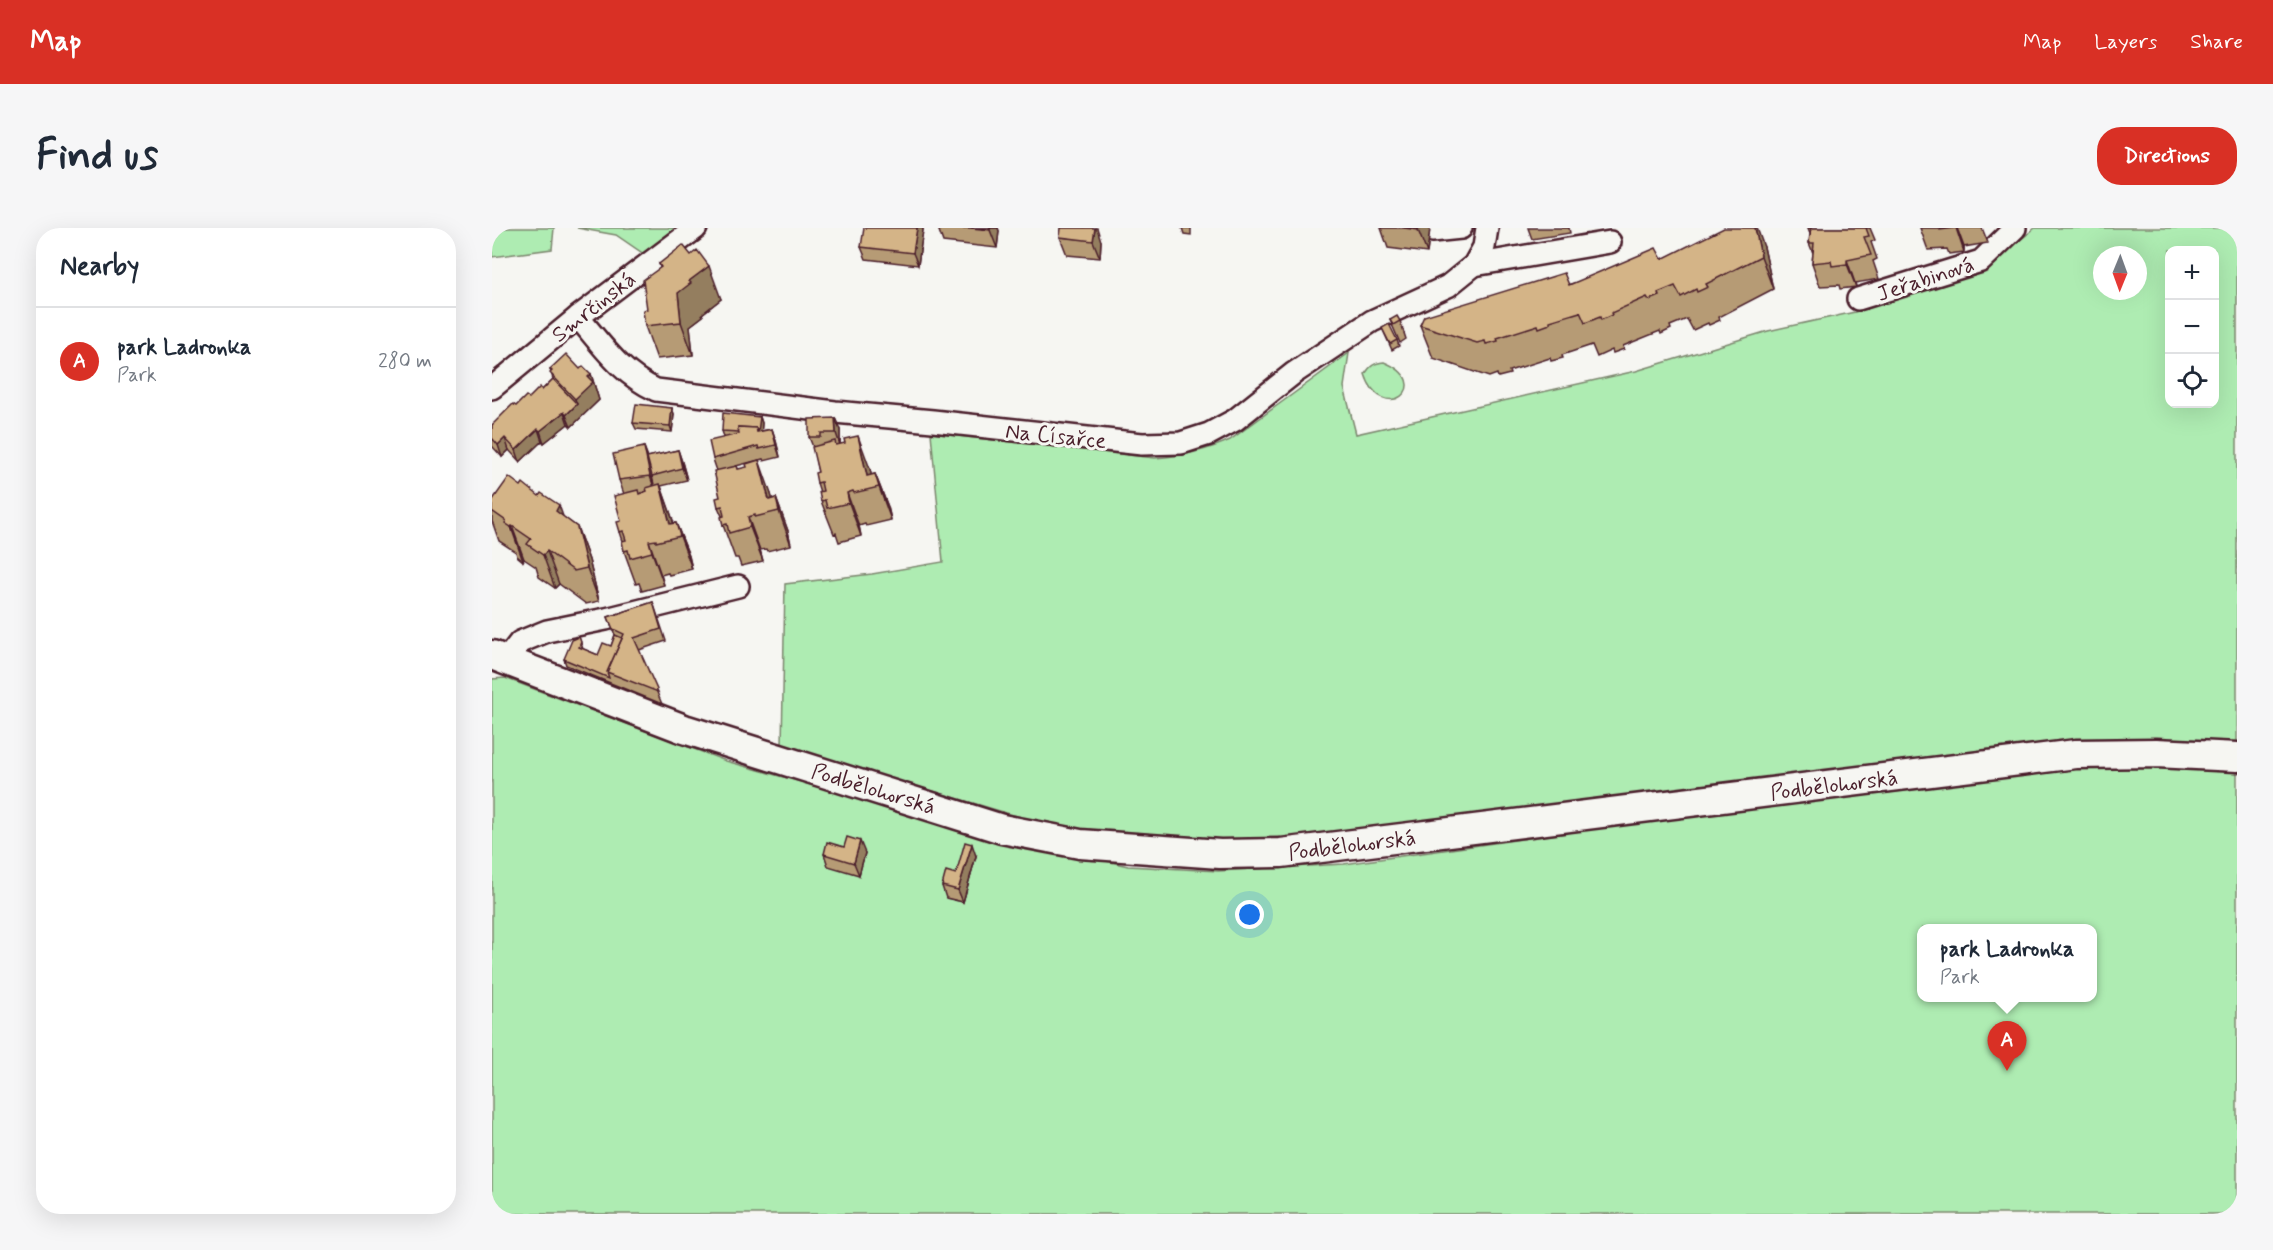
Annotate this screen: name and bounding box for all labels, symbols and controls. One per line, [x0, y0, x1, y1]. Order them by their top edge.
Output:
text: Map [30, 24, 81, 61]
text: Map [2023, 28, 2061, 56]
text: Layers [2094, 28, 2157, 56]
text: Share [2190, 28, 2243, 56]
button: Directions [2097, 127, 2237, 185]
text: Find us [36, 129, 158, 184]
north arrow [2093, 246, 2147, 300]
map controls [2165, 246, 2219, 408]
button: + [2165, 246, 2219, 300]
text: Nearby [60, 250, 139, 284]
street label: Jeřabinová [1873, 251, 1978, 309]
street label: Smrčinská [546, 266, 642, 349]
button: − [2165, 300, 2219, 354]
text: park Ladronka [117, 334, 251, 362]
text: A [73, 348, 86, 375]
text: 280 m [378, 348, 432, 375]
button: locate [2165, 354, 2219, 408]
text: Park [117, 362, 157, 389]
street label: Na Císařce [1004, 418, 1108, 456]
street label: Podbělohorská [808, 758, 939, 822]
street label: Podbělohorská [1769, 764, 1900, 808]
street label: Podbělohorská [1287, 824, 1418, 868]
your location [1235, 900, 1264, 929]
popup [1917, 924, 2097, 1002]
text: park Ladronka [1940, 936, 2074, 964]
text: Park [1940, 964, 1980, 991]
pin: A [1988, 1022, 2026, 1071]

